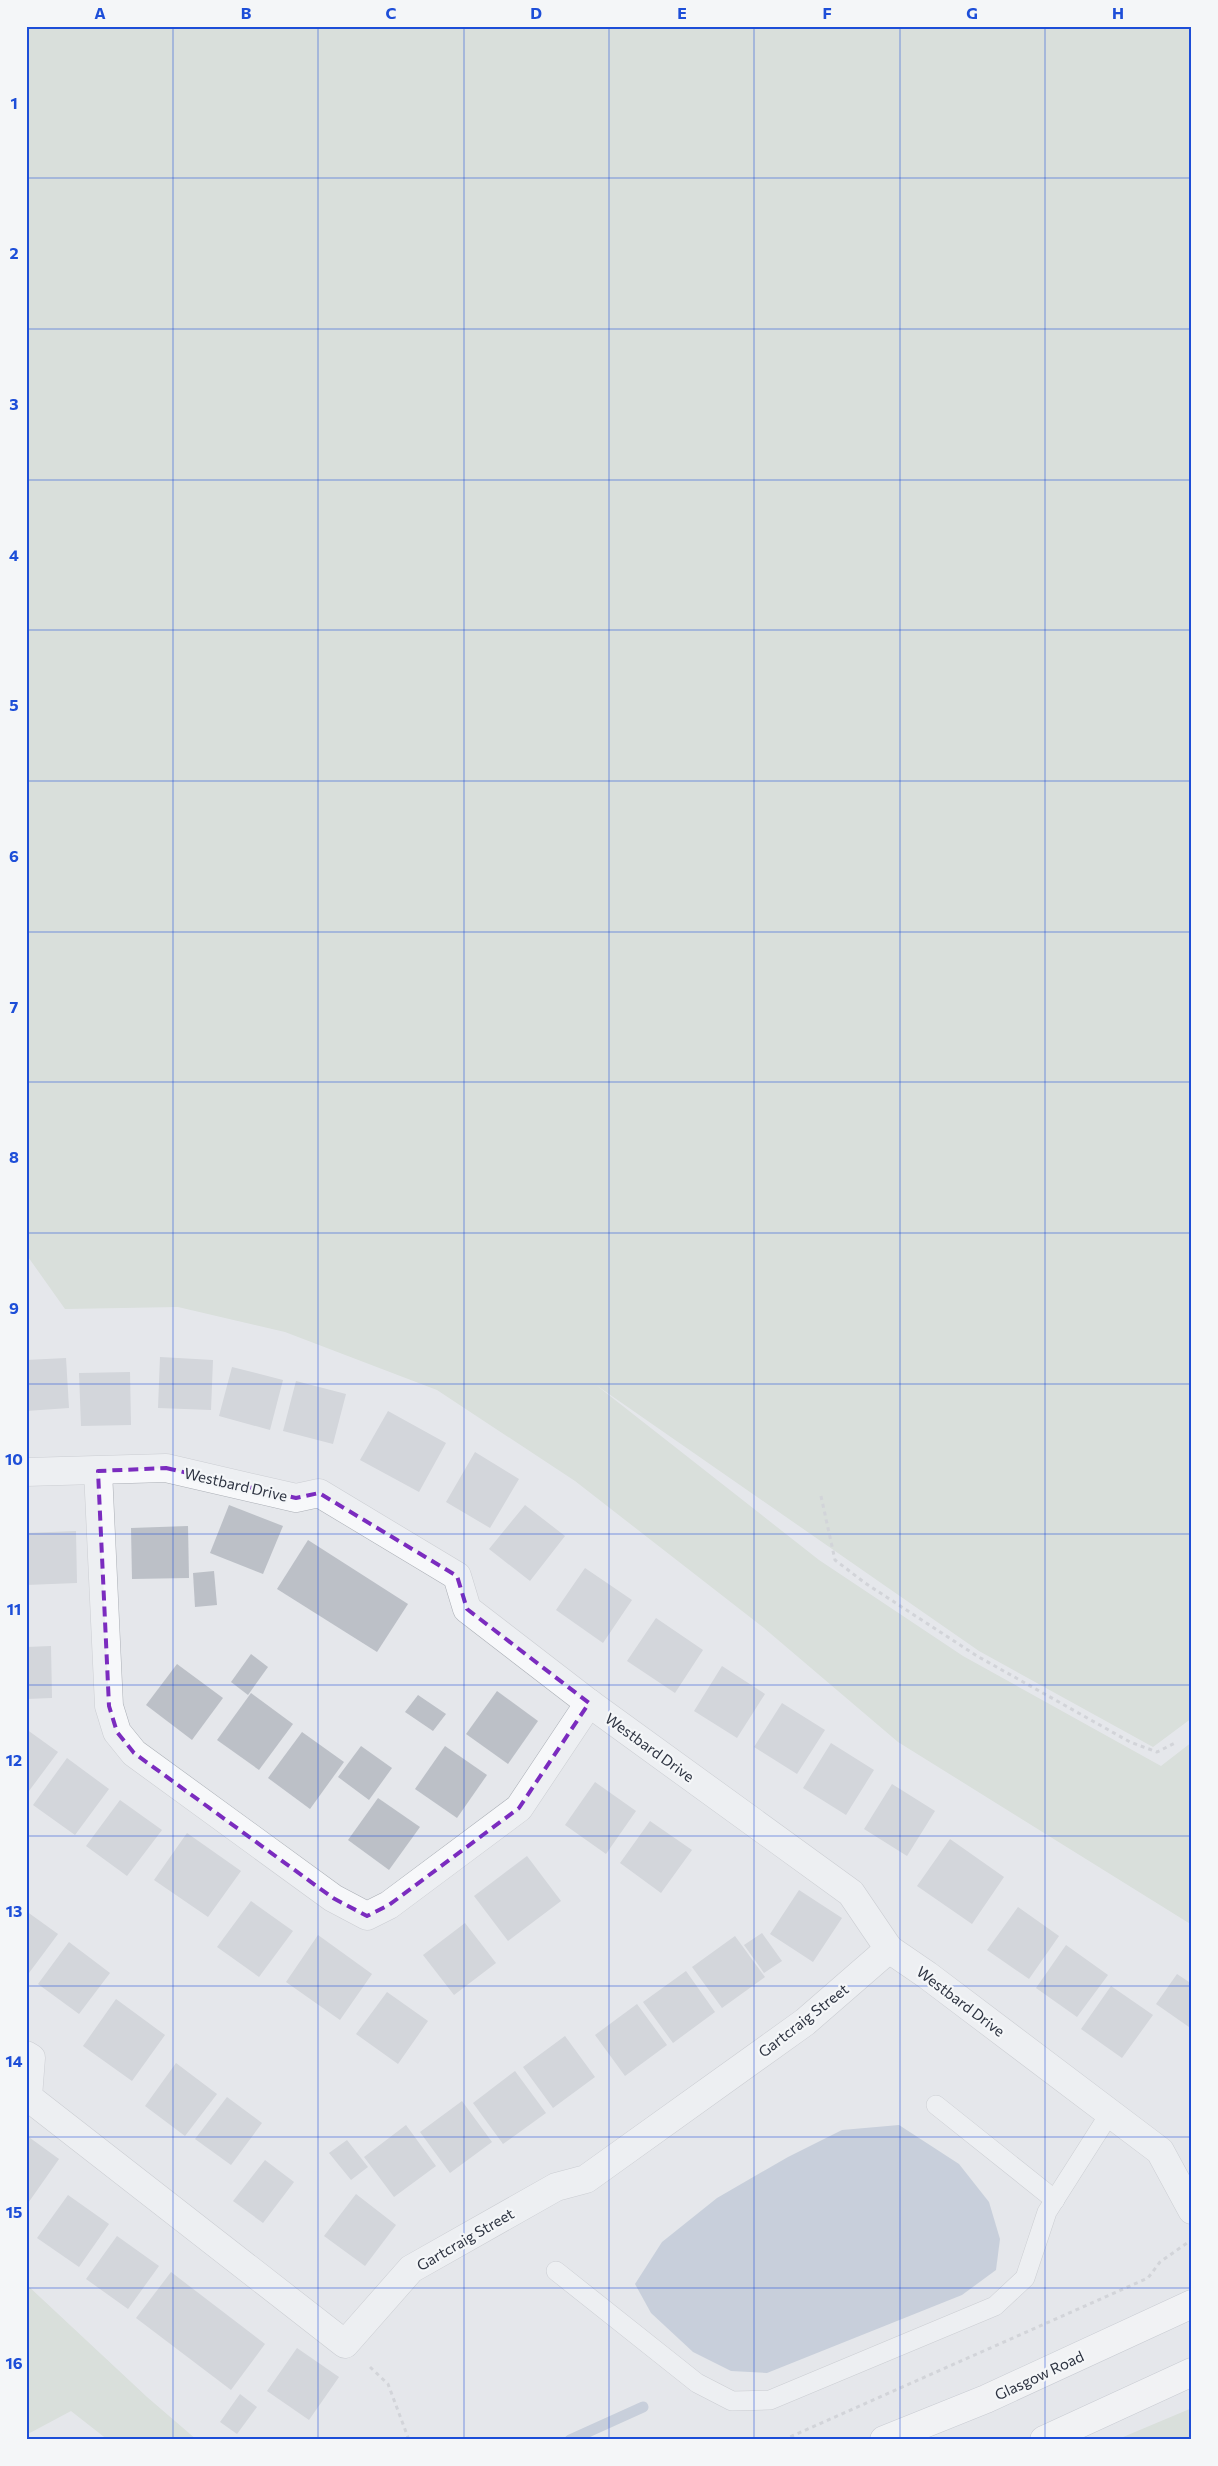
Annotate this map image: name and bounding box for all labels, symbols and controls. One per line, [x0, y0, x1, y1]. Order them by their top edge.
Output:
text: A [94, 3, 106, 22]
text: B [241, 3, 252, 22]
text: C [386, 3, 397, 22]
text: D [530, 3, 542, 22]
text: E [677, 3, 687, 22]
text: F [822, 3, 832, 22]
text: G [966, 3, 978, 22]
text: H [1112, 3, 1124, 22]
text: 1 [10, 93, 18, 112]
text: 2 [9, 243, 19, 262]
text: 3 [9, 394, 19, 413]
text: 4 [9, 545, 19, 564]
text: 5 [9, 695, 19, 714]
text: 6 [9, 846, 19, 865]
text: 7 [10, 997, 19, 1016]
text: 8 [9, 1147, 19, 1166]
text: 9 [9, 1298, 19, 1317]
text: 10 [5, 1449, 23, 1468]
street label: Westbard Drive [183, 1463, 289, 1505]
text: 11 [7, 1599, 21, 1618]
street label: Westbard Drive [602, 1709, 698, 1785]
text: 12 [6, 1750, 22, 1769]
text: 13 [6, 1901, 22, 1920]
street label: Westbard Drive [914, 1962, 1009, 2040]
street label: Gartcraig Street [754, 1979, 852, 2061]
text: 14 [5, 2051, 23, 2070]
text: 15 [6, 2202, 22, 2221]
street label: Gartcraig Street [413, 2204, 517, 2274]
street label: Glasgow Road [992, 2347, 1086, 2403]
text: 16 [5, 2353, 23, 2372]

